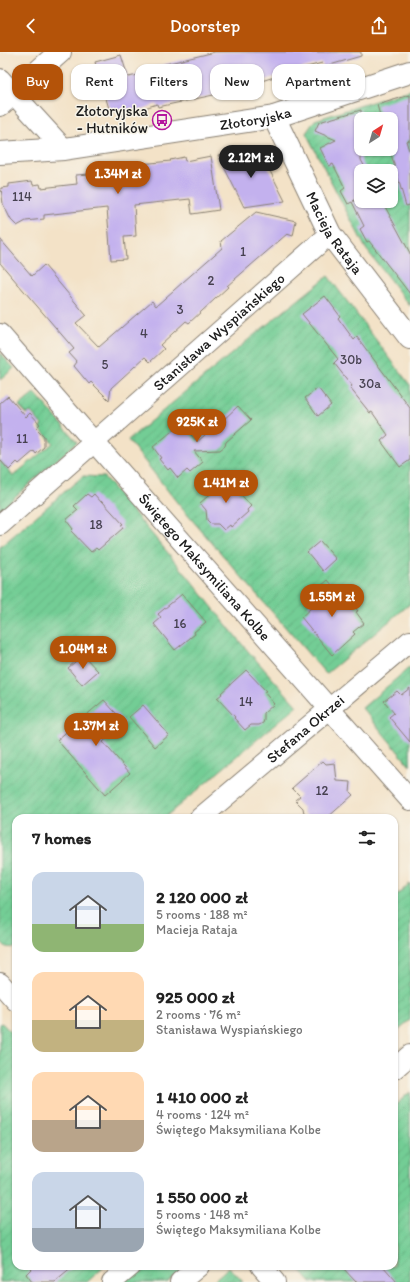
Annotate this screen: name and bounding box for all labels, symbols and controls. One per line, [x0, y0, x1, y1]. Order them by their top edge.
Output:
icon: back [20, 15, 42, 37]
text: Doorstep [170, 15, 240, 37]
icon: share [368, 15, 390, 37]
chip: Buy [12, 64, 63, 100]
chip: Rent [71, 64, 127, 100]
chip: Filters [135, 64, 202, 100]
chip: New [210, 64, 264, 100]
chip: Apartment [272, 64, 365, 100]
place label: Złotoryjska - Hutników [76, 102, 148, 137]
street label: Złotoryjska [218, 103, 294, 134]
bus stop icon: Złotoryjska - Hutników [151, 109, 173, 131]
north arrow [354, 112, 398, 156]
map controls [354, 112, 398, 208]
pin: 2.12M zł [210, 145, 292, 179]
text: 2.12M zł [228, 150, 274, 165]
pin: 1.34M zł [77, 161, 159, 195]
button: layers [354, 164, 398, 208]
text: 1.34M zł [94, 166, 142, 181]
house number: 114 [12, 189, 32, 204]
street label: Macieja Rataja [302, 189, 367, 278]
house number: 1 [240, 244, 246, 259]
street label: Stanisława Wyspiańskiego [150, 269, 289, 395]
house number: 2 [208, 273, 215, 288]
house number: 3 [176, 302, 184, 317]
house number: 4 [140, 326, 148, 341]
house number: 30b [340, 352, 362, 367]
house number: 5 [102, 357, 109, 372]
house number: 30a [359, 376, 381, 391]
pin: 925K zł [160, 409, 234, 443]
text: 925K zł [176, 414, 218, 429]
house number: 11 [16, 431, 28, 446]
pin: 1.41M zł [185, 470, 267, 504]
text: 1.41M zł [203, 475, 249, 490]
street label: Świętego Maksymiliana Kolbe [135, 490, 274, 644]
house number: 18 [89, 517, 103, 532]
pin: 1.55M zł [291, 584, 373, 618]
text: 1.55M zł [309, 589, 355, 604]
house number: 16 [174, 616, 187, 631]
pin: 1.04M zł [42, 636, 124, 670]
text: 1.04M zł [59, 641, 107, 656]
street label: Stefana Okrzei [263, 691, 348, 767]
house number: 14 [239, 694, 253, 709]
pin: 1.37M zł [55, 713, 137, 747]
text: 1.37M zł [73, 718, 119, 733]
house number: 12 [316, 783, 329, 798]
icon: filters [356, 827, 378, 849]
text: 7 homes [32, 828, 92, 848]
text: 2 120 000 zł [156, 887, 248, 907]
icon: home [64, 888, 112, 936]
text: 5 rooms · 188 m² [156, 907, 248, 922]
text: Macieja Rataja [156, 922, 237, 937]
text: 925 000 zł [156, 987, 235, 1007]
icon: home [64, 988, 112, 1036]
text: 2 rooms · 76 m² [156, 1007, 241, 1022]
text: Stanisława Wyspiańskiego [156, 1022, 303, 1037]
text: 1 410 000 zł [156, 1087, 248, 1107]
icon: home [64, 1088, 112, 1136]
text: 4 rooms · 124 m² [156, 1107, 249, 1122]
text: Świętego Maksymiliana Kolbe [156, 1122, 321, 1137]
text: 1 550 000 zł [156, 1187, 248, 1207]
icon: home [64, 1188, 112, 1236]
text: 5 rooms · 148 m² [156, 1207, 248, 1222]
text: Świętego Maksymiliana Kolbe [156, 1222, 321, 1237]

